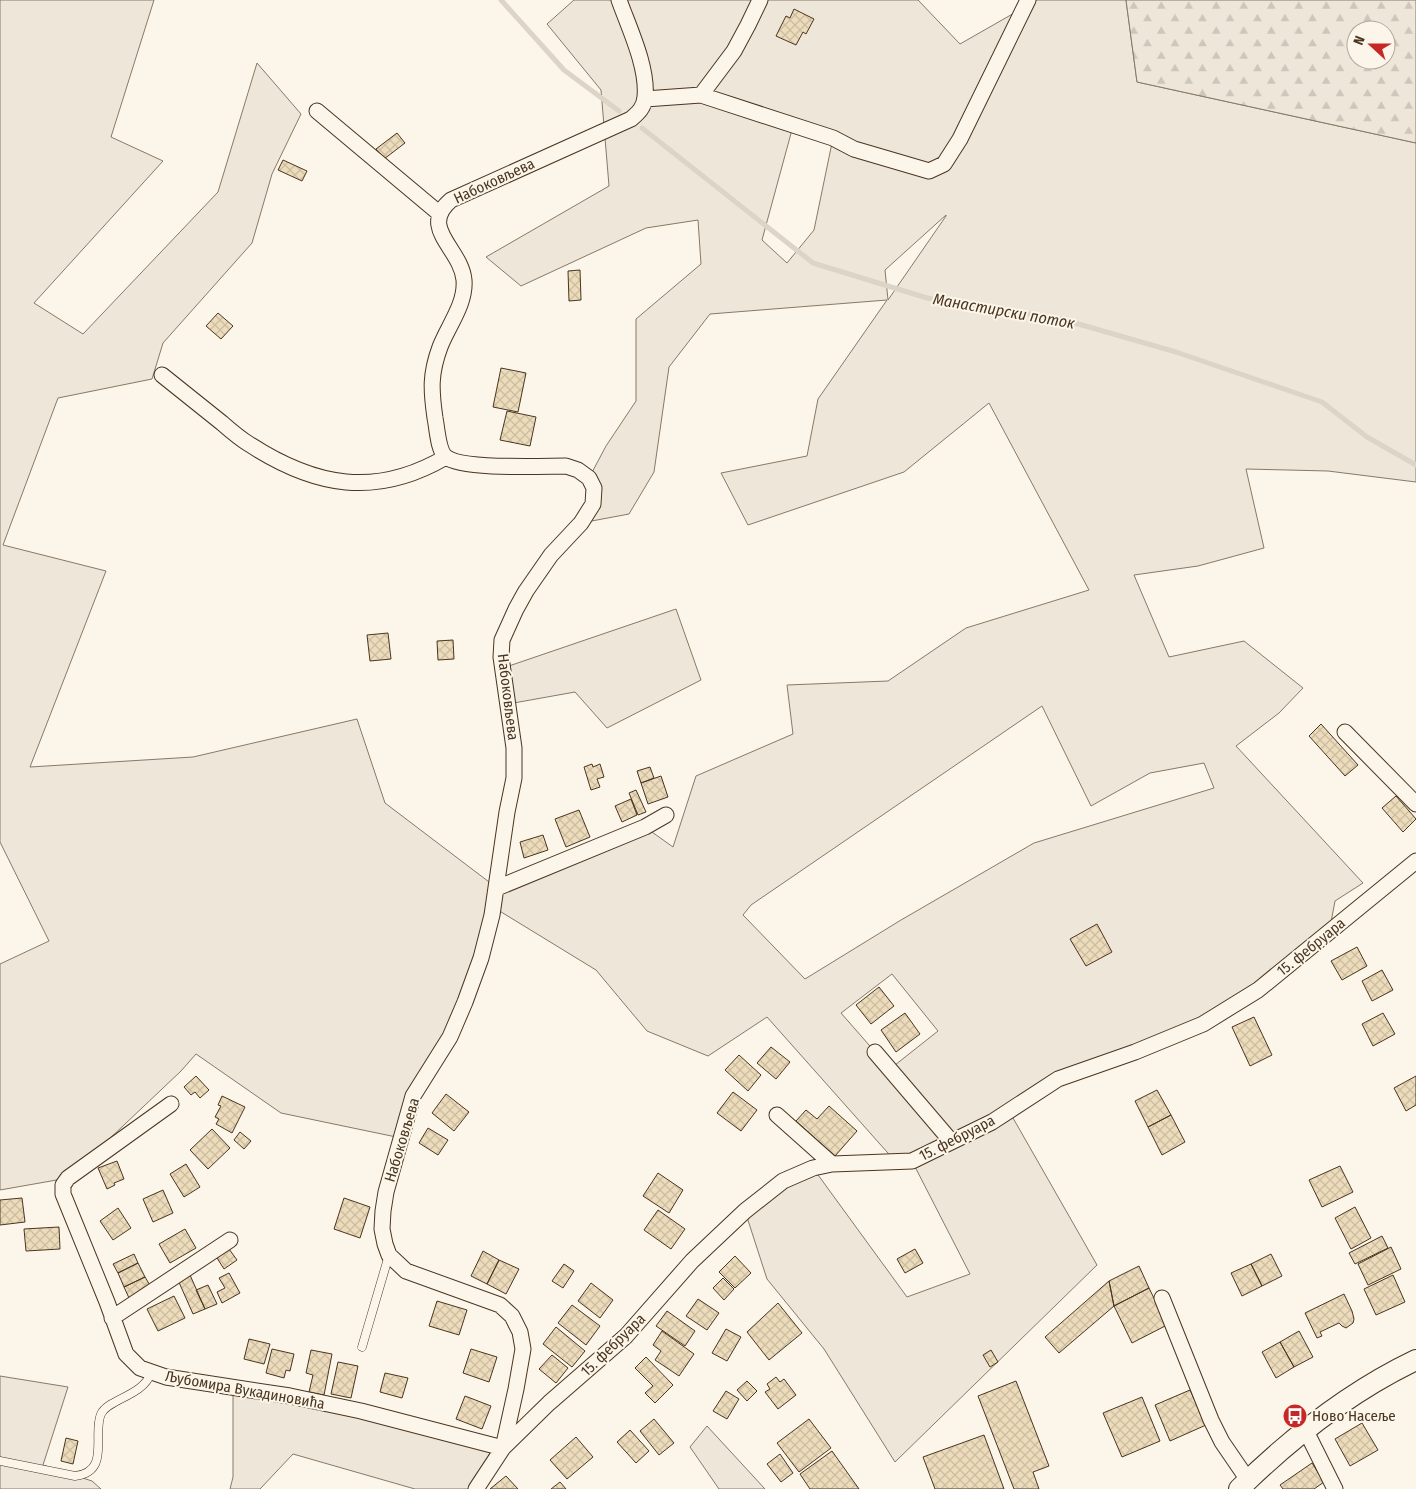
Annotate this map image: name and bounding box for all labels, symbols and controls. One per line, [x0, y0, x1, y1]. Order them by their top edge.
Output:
north arrow [1346, 20, 1396, 70]
text: N [1350, 34, 1369, 47]
street label: Набоковљева [451, 154, 537, 208]
water label: Манастирски поток [932, 289, 1077, 333]
street label: Набоковљева [494, 653, 522, 741]
street label: 15. фебруара [1273, 914, 1349, 980]
street label: Набоковљева [381, 1096, 423, 1184]
street label: 15. фебруара [916, 1111, 998, 1165]
street label: 15. фебруара [577, 1310, 649, 1380]
street label: Љубомира Вукадиновића [164, 1367, 326, 1413]
bus stop icon: Ново Насеље [1282, 1403, 1308, 1429]
place label: Ново Насеље [1312, 1407, 1396, 1425]

